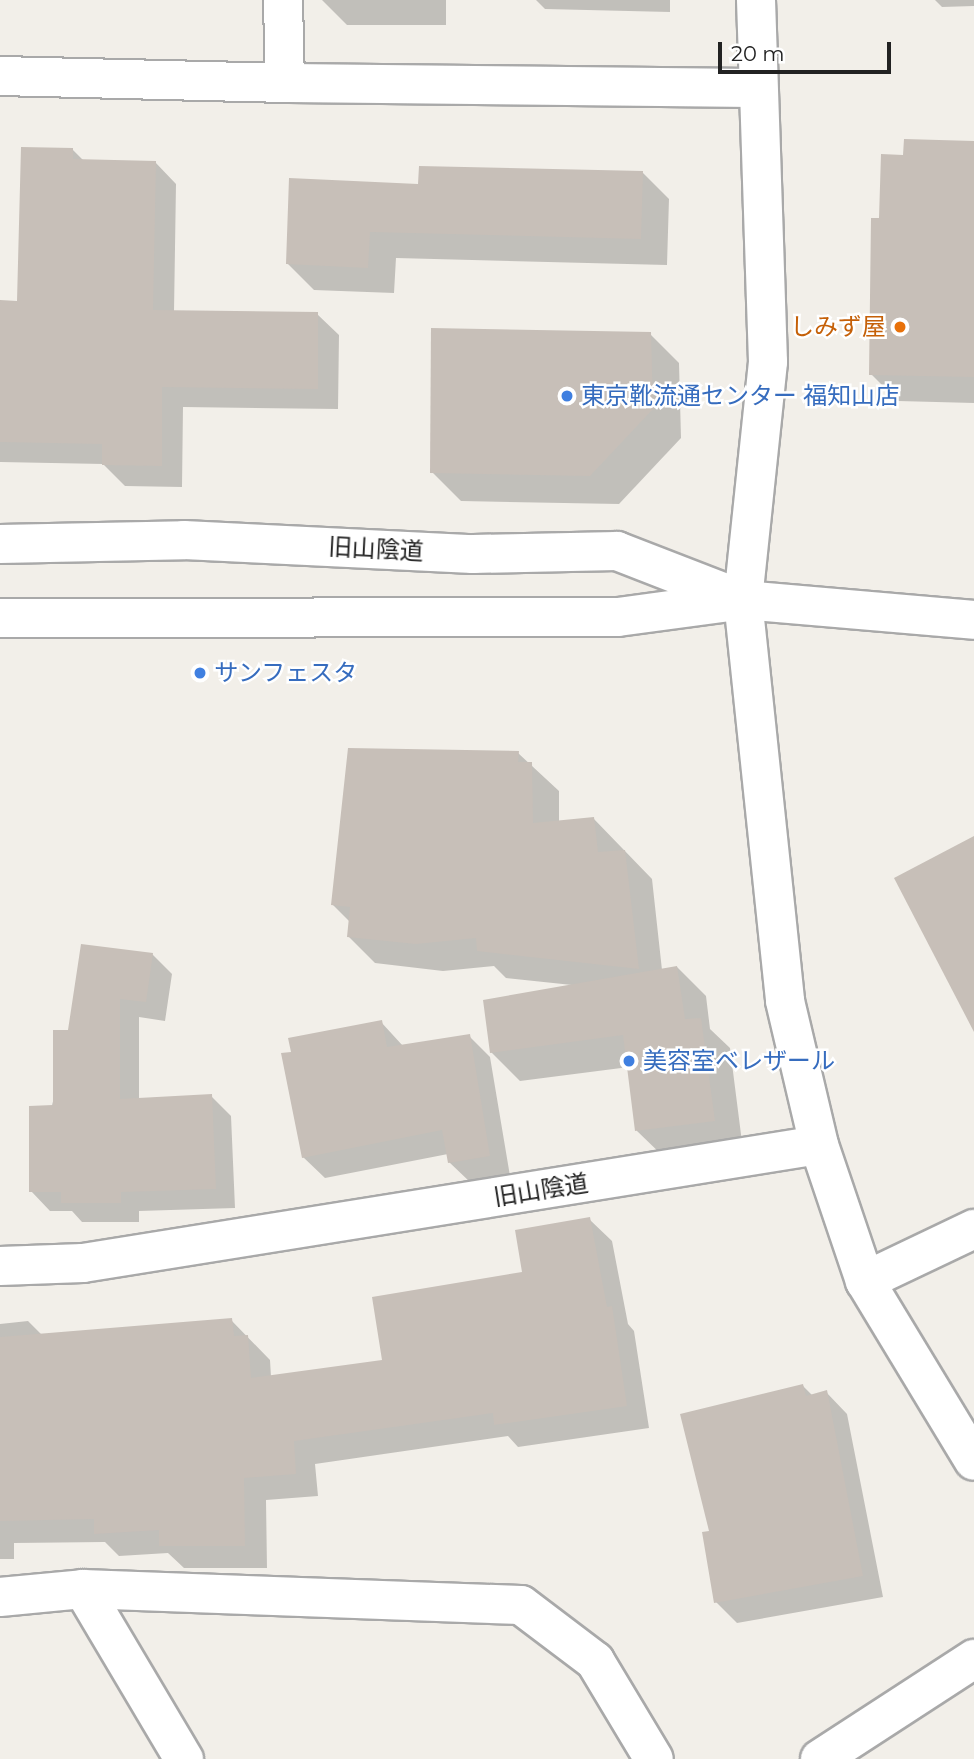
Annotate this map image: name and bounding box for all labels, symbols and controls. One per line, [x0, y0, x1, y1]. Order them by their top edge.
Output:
scale bar [722, 28, 895, 72]
text: 20 m [731, 41, 785, 66]
place label: しみず屋 [790, 313, 886, 341]
marker: しみず屋 [892, 319, 908, 335]
place label: 東京靴流通センター 福知山店 [581, 382, 899, 410]
marker: 東京靴流通センター 福知山店 [559, 388, 575, 404]
street label: 旧山陰道 [327, 532, 425, 566]
place label: サンフェスタ [214, 659, 358, 687]
marker: サンフェスタ [192, 665, 208, 681]
place label: 美容室ベレザール [643, 1047, 835, 1075]
marker: 美容室ベレザール [621, 1053, 637, 1069]
street label: 旧山陰道 [491, 1168, 591, 1212]

